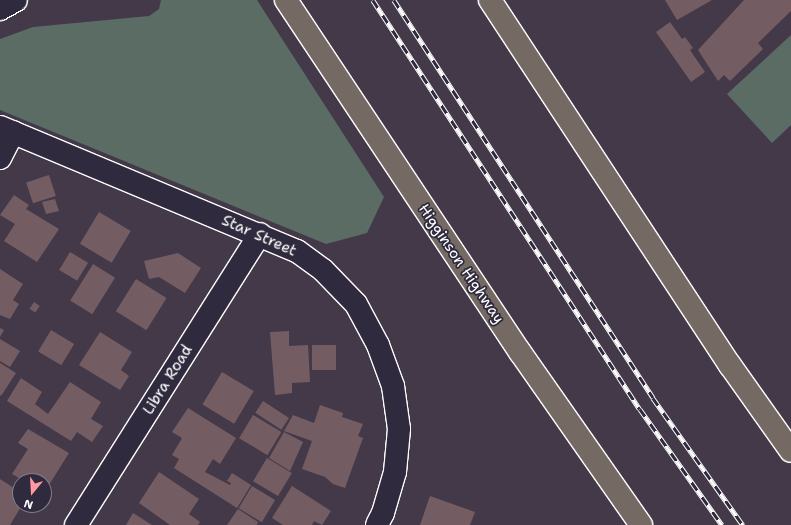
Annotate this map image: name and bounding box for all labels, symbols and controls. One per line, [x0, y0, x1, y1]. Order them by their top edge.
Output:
street label: Higginson Highway [414, 201, 508, 327]
street label: Star Street [219, 212, 299, 260]
street label: Libra Road [139, 342, 197, 418]
north arrow [12, 473, 52, 513]
text: N [22, 495, 35, 512]

